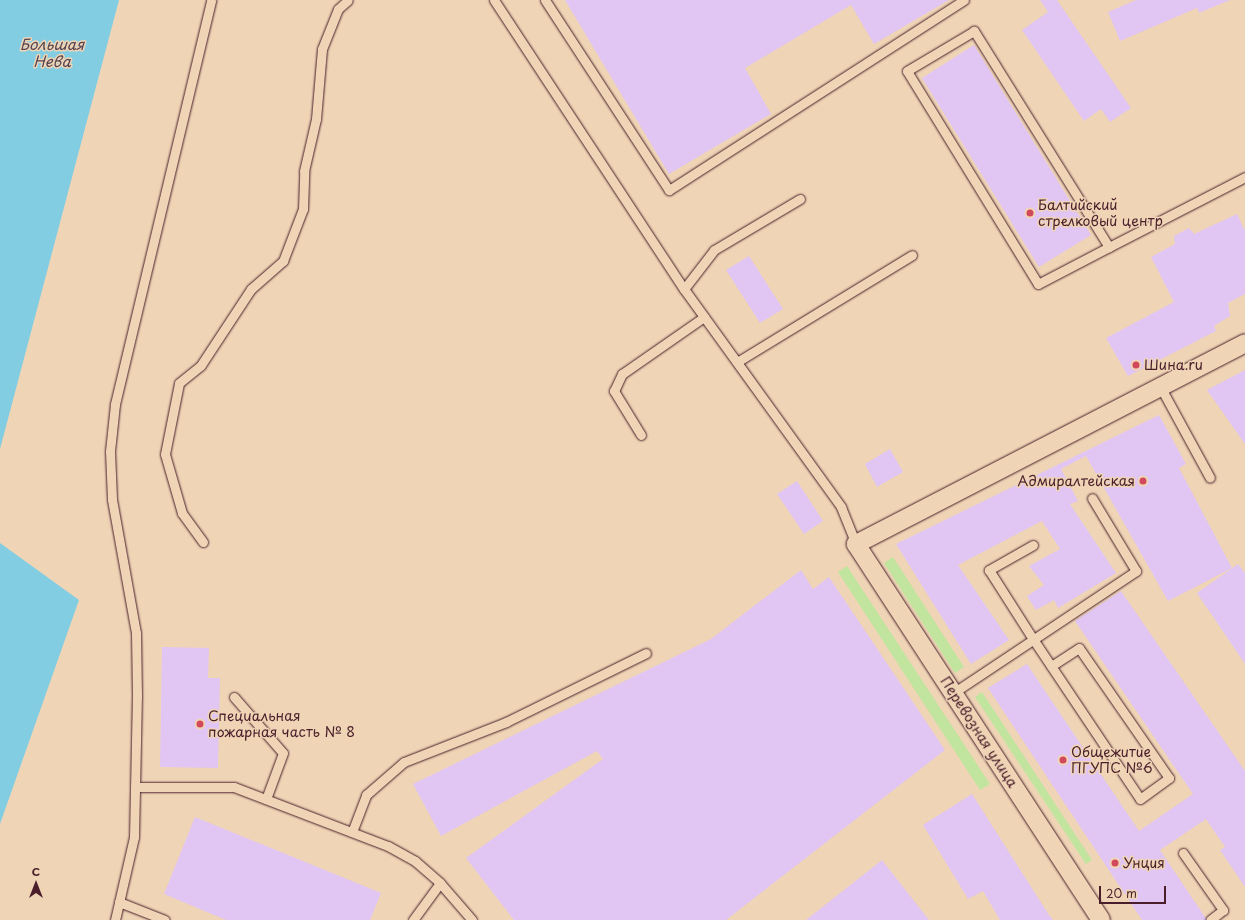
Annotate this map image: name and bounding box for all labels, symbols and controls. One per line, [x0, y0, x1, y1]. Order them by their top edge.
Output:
water label: Большая Нева [20, 34, 84, 69]
place label: Балтийский стрелковый центр [1038, 197, 1162, 230]
marker: Балтийский стрелковый центр [1025, 208, 1035, 218]
place label: Шина.ru [1144, 357, 1203, 373]
marker: Шина.ru [1131, 360, 1141, 370]
place label: Адмиралтейская [1017, 473, 1135, 489]
marker: Адмиралтейская [1138, 476, 1148, 486]
street label: Перевозная улица [937, 673, 1021, 791]
place label: Специальная пожарная часть № 8 [208, 708, 355, 740]
marker: Специальная пожарная часть № 8 [195, 719, 205, 729]
place label: Общежитие ПГУПС №6 [1071, 744, 1152, 776]
marker: Общежитие ПГУПС №6 [1058, 755, 1068, 765]
place label: Унция [1123, 855, 1165, 871]
marker: Унция [1110, 858, 1120, 868]
text: С [32, 863, 40, 880]
north arrow [16, 864, 56, 904]
scale bar [1101, 878, 1168, 904]
text: 20 m [1106, 884, 1137, 902]

